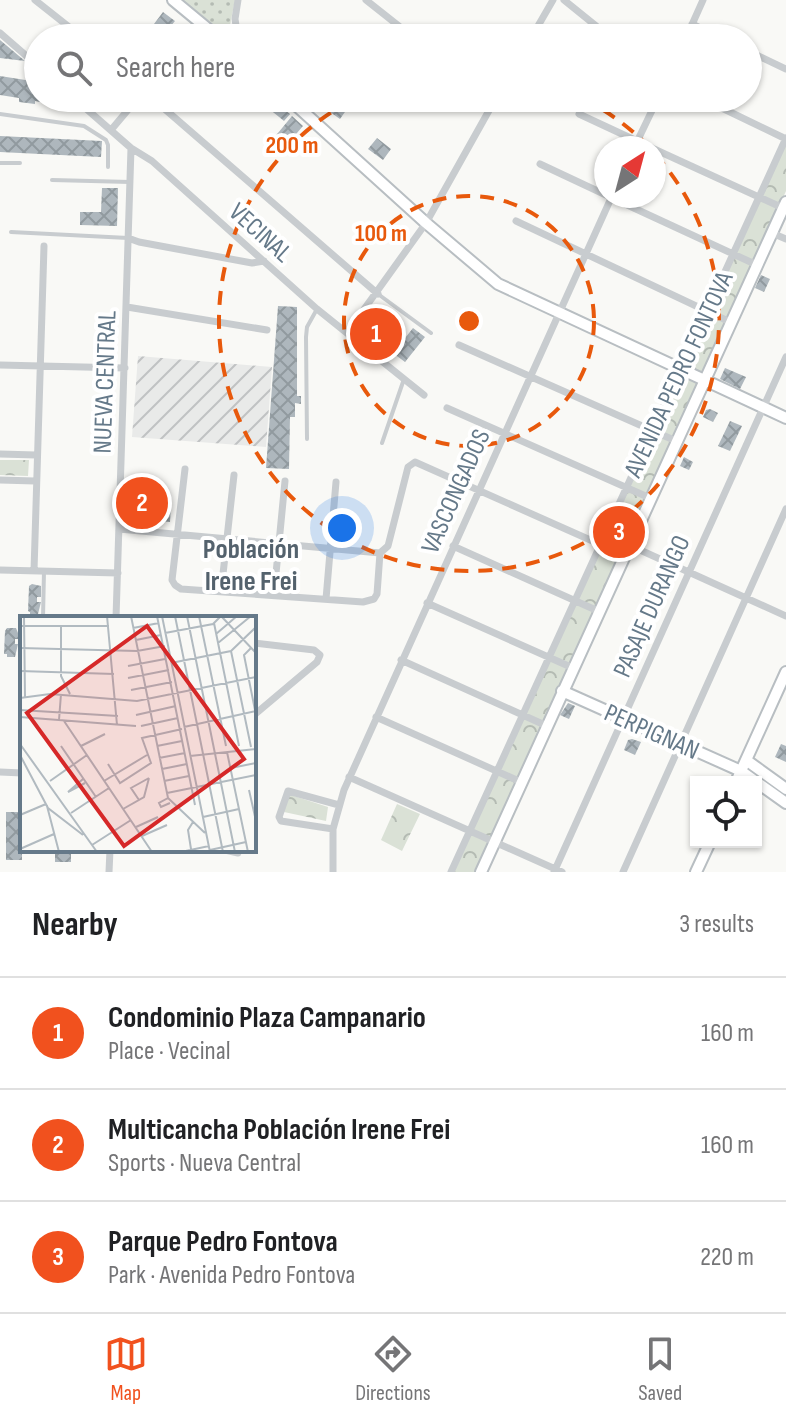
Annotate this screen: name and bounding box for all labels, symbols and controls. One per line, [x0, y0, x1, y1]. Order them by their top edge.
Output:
search box [24, 24, 762, 112]
icon: search [52, 46, 96, 90]
text: Search here [116, 50, 235, 86]
text: 200 m [265, 131, 319, 160]
north arrow [594, 136, 666, 208]
street label: VECINAL [222, 197, 298, 270]
text: 100 m [355, 219, 407, 248]
street label: AVENIDA PEDRO FONTOVA [618, 266, 741, 483]
pin: 1 [350, 304, 402, 364]
centre of rings [455, 307, 483, 335]
street label: NUEVA CENTRAL [88, 310, 123, 454]
street label: VASCONGADOS [415, 425, 497, 558]
pin: 2 [116, 473, 168, 533]
pin: 3 [593, 502, 645, 562]
your location [322, 508, 362, 548]
street label: PASAJE DURANGO [607, 531, 697, 682]
district label: Población Irene Frei [203, 533, 299, 598]
inset map [20, 616, 256, 852]
street label: PERPIGNAN [599, 698, 704, 767]
map controls [690, 776, 762, 848]
button: locate [690, 776, 762, 848]
text: Nearby [32, 904, 118, 945]
text: 3 results [679, 909, 754, 940]
text: Condominio Plaza Campanario [108, 1000, 426, 1036]
text: 1 [53, 1018, 63, 1049]
text: 160 m [701, 1018, 754, 1049]
text: Place · Vecinal [108, 1036, 231, 1067]
text: Multicancha Población Irene Frei [108, 1112, 450, 1148]
text: 2 [52, 1130, 64, 1161]
text: 160 m [701, 1130, 754, 1161]
text: Sports · Nueva Central [108, 1148, 301, 1179]
text: Parque Pedro Fontova [108, 1224, 338, 1260]
text: 3 [52, 1242, 64, 1273]
text: 220 m [700, 1242, 754, 1273]
text: Park · Avenida Pedro Fontova [108, 1260, 355, 1291]
tab: Map [104, 1332, 148, 1407]
tab: Directions [355, 1332, 431, 1407]
tab: Saved [638, 1332, 682, 1407]

